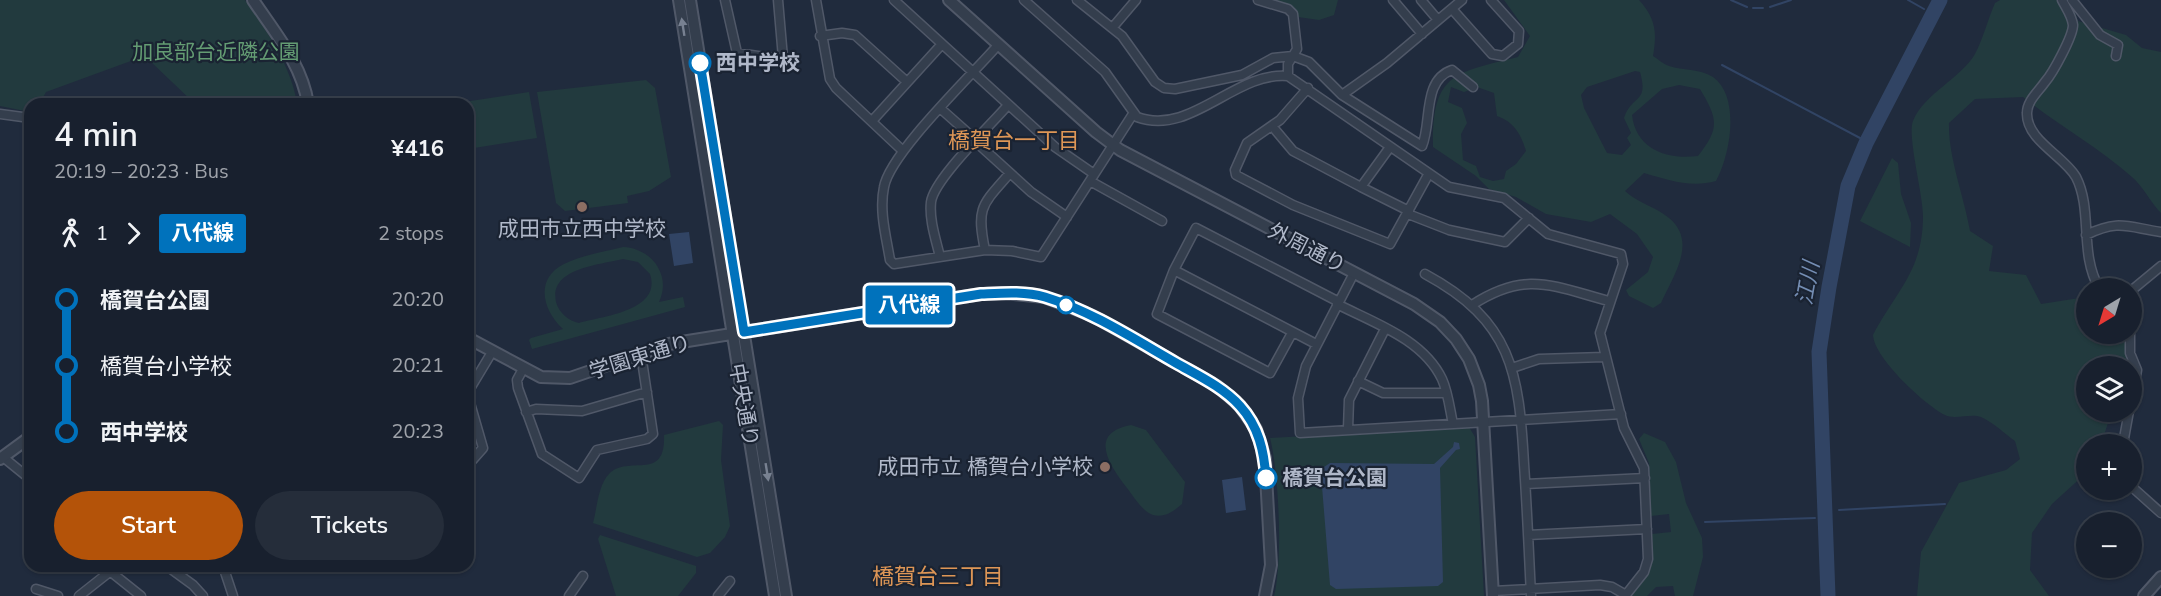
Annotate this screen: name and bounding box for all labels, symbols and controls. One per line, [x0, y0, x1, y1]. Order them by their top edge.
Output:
one-way arrow [679, 17, 688, 36]
park label: 加良部台近隣公園 [132, 38, 300, 66]
place label: 西中学校 [716, 49, 800, 77]
marker: 西中学校 [689, 52, 711, 74]
text: 4 min [54, 113, 138, 158]
district label: 橋賀台一丁目 [948, 126, 1080, 156]
text: ¥416 [391, 134, 444, 164]
text: 20:19 – 20:23 · Bus [54, 158, 229, 185]
marker: 成田市立西中学校 [575, 200, 589, 214]
place label: 成田市立西中学校 [498, 215, 666, 243]
street label: 外周通り [1263, 216, 1351, 280]
icon: walk [54, 217, 87, 250]
icon: forward [117, 217, 150, 250]
text: 八代線 [171, 219, 234, 247]
text: 1 [96, 220, 108, 247]
text: 2 stops [378, 220, 444, 247]
water label: 江川 [1789, 257, 1827, 307]
north arrow [2076, 278, 2142, 344]
map controls [2076, 278, 2142, 578]
text: 橋賀台公園 [100, 286, 210, 316]
text: 20:20 [391, 286, 444, 313]
line badge: 八代線 [874, 286, 944, 324]
text: 八代線 [878, 291, 941, 319]
unlabelled marker [1057, 296, 1075, 314]
street label: 学園東通り [586, 328, 694, 386]
text: 橋賀台小学校 [100, 352, 232, 382]
text: 20:21 [391, 352, 444, 379]
button: layers [2076, 356, 2142, 422]
street label: 中央通り [723, 361, 765, 449]
text: 西中学校 [100, 418, 188, 448]
text: 20:23 [391, 418, 444, 445]
button: + [2076, 434, 2142, 500]
place label: 成田市立 橋賀台小学校 [878, 453, 1093, 481]
marker: 成田市立 橋賀台小学校 [1098, 460, 1112, 474]
one-way arrow [762, 463, 771, 482]
place label: 橋賀台公園 [1282, 464, 1387, 492]
marker: 橋賀台公園 [1255, 467, 1277, 489]
button: Start [54, 491, 243, 560]
button: Tickets [255, 491, 444, 560]
button: − [2076, 512, 2142, 578]
district label: 橋賀台三丁目 [872, 562, 1004, 592]

